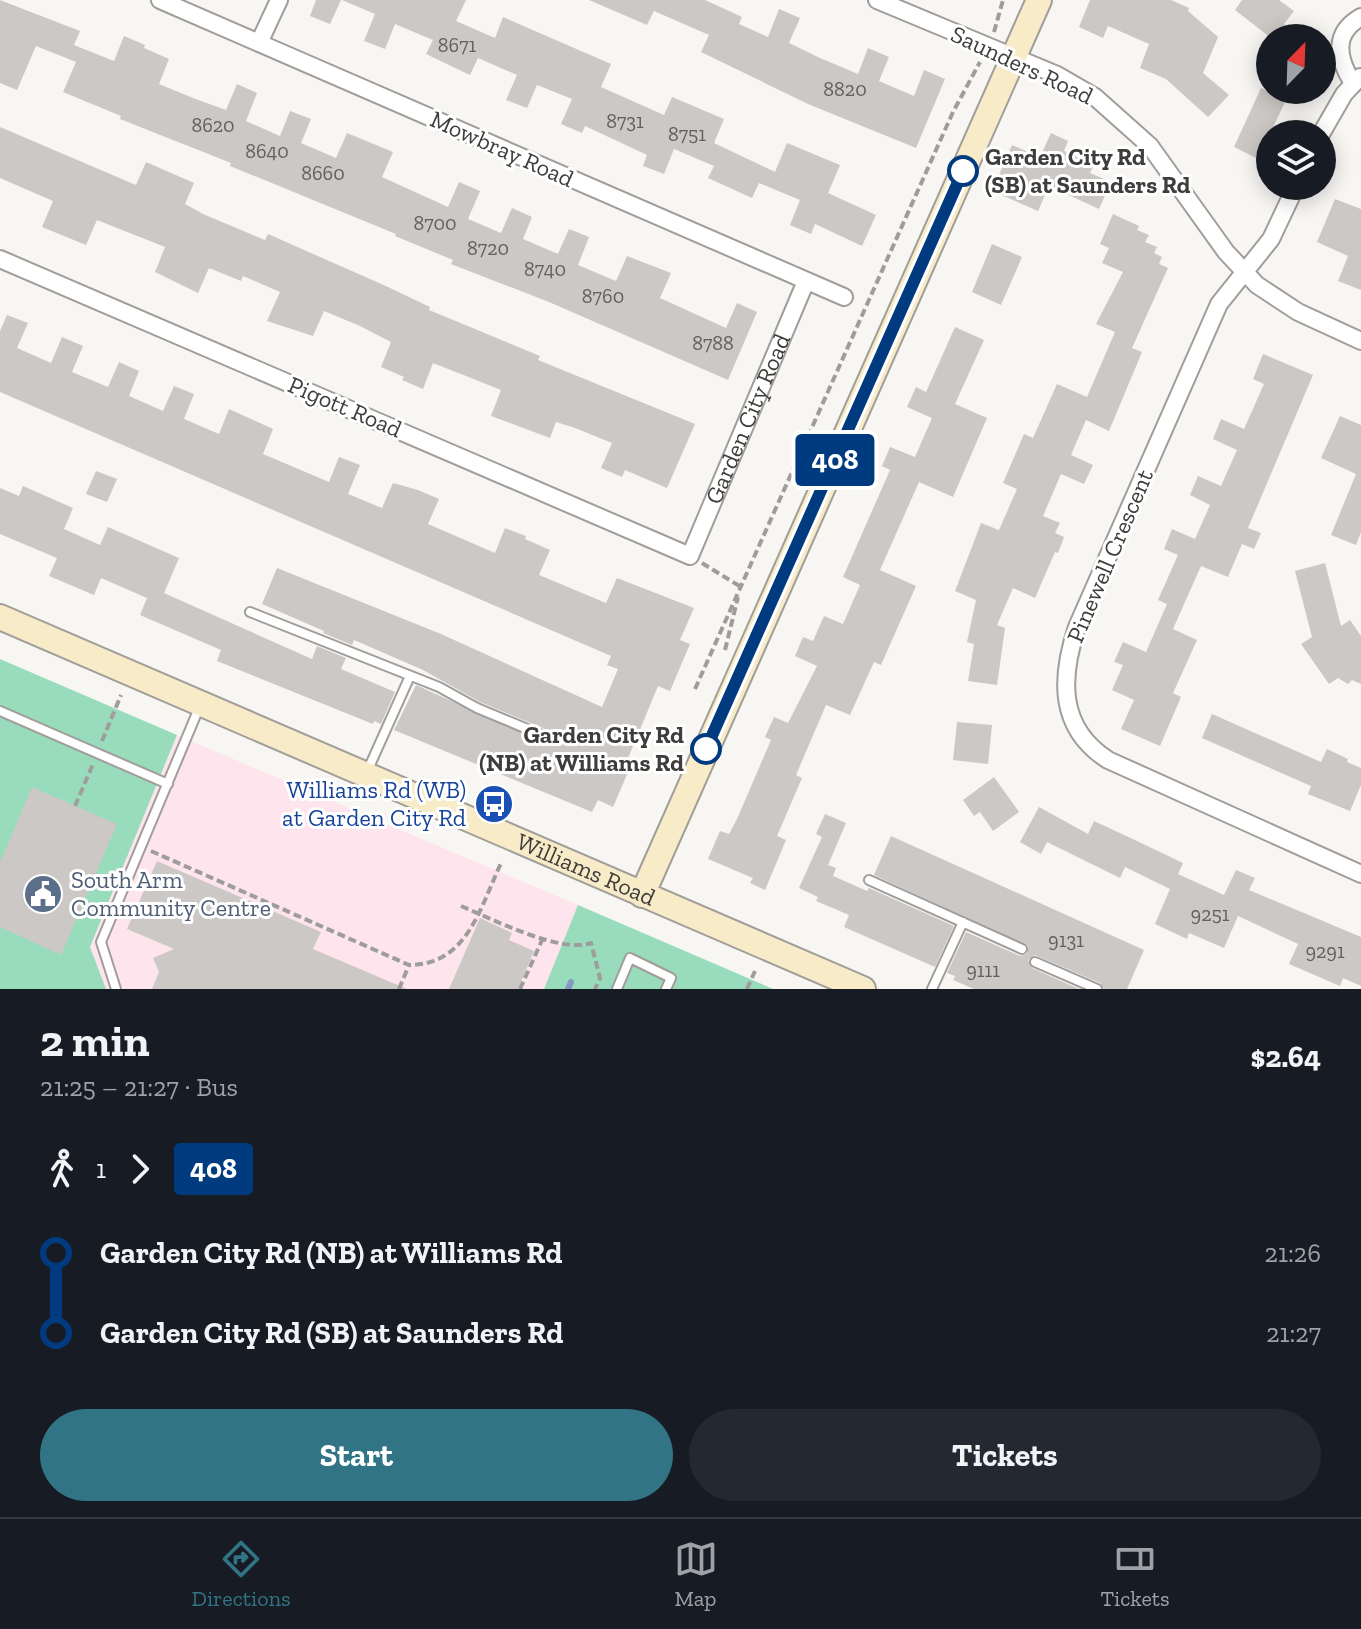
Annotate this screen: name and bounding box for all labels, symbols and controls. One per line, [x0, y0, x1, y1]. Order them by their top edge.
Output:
street label: Saunders Road [946, 19, 1098, 110]
north arrow [1256, 24, 1336, 104]
map controls [1256, 24, 1336, 200]
house number: 8671 [438, 33, 477, 57]
house number: 8820 [823, 77, 867, 101]
street label: Mowbray Road [426, 104, 578, 193]
house number: 8731 [606, 109, 644, 133]
house number: 8620 [191, 113, 235, 137]
button: layers [1256, 120, 1336, 200]
house number: 8751 [668, 122, 706, 146]
house number: 8640 [245, 139, 289, 163]
place label: Garden City Rd (SB) at Saunders Rd [985, 142, 1191, 199]
marker: Garden City Rd (SB) at Saunders Rd [948, 156, 978, 186]
house number: 8660 [301, 161, 345, 185]
house number: 8700 [413, 211, 457, 235]
house number: 8720 [467, 236, 509, 260]
house number: 8740 [524, 257, 566, 281]
house number: 8760 [582, 284, 624, 308]
street label: Garden City Road [699, 329, 796, 508]
house number: 8788 [692, 331, 734, 355]
street label: Pigott Road [284, 370, 406, 443]
line badge: 408 [789, 434, 881, 486]
text: 408 [811, 443, 859, 476]
street label: Pinewell Crescent [1060, 465, 1159, 647]
place label: Garden City Rd (NB) at Williams Rd [479, 720, 684, 777]
marker: Garden City Rd (NB) at Williams Rd [691, 734, 721, 764]
place label: Williams Rd (WB) at Garden City Rd [282, 775, 466, 832]
bus stop icon: Williams Rd (WB) at Garden City Rd [473, 783, 515, 825]
street label: Williams Road [512, 826, 660, 912]
place label: South Arm Community Centre [71, 865, 271, 922]
public building icon: South Arm Community Centre [22, 873, 64, 915]
house number: 9251 [1191, 902, 1230, 926]
house number: 9131 [1048, 928, 1084, 952]
house number: 9291 [1305, 939, 1345, 963]
house number: 9111 [966, 958, 1000, 982]
text: 2 min [40, 1014, 150, 1067]
text: $2.64 [1251, 1039, 1321, 1075]
text: 21:25 – 21:27 · Bus [40, 1071, 238, 1103]
icon: walk [40, 1147, 84, 1191]
icon: forward [118, 1147, 162, 1191]
text: 408 [190, 1152, 237, 1185]
text: 1 [96, 1153, 106, 1185]
text: Garden City Rd (NB) at Williams Rd [100, 1235, 562, 1271]
text: 21:26 [1265, 1237, 1321, 1269]
text: Garden City Rd (SB) at Saunders Rd [100, 1315, 563, 1351]
text: 21:27 [1266, 1317, 1321, 1349]
button: Start [40, 1409, 673, 1501]
button: Tickets [689, 1409, 1321, 1501]
tab: Directions [191, 1537, 291, 1612]
tab: Map [674, 1537, 718, 1612]
tab: Tickets [1100, 1537, 1170, 1612]

